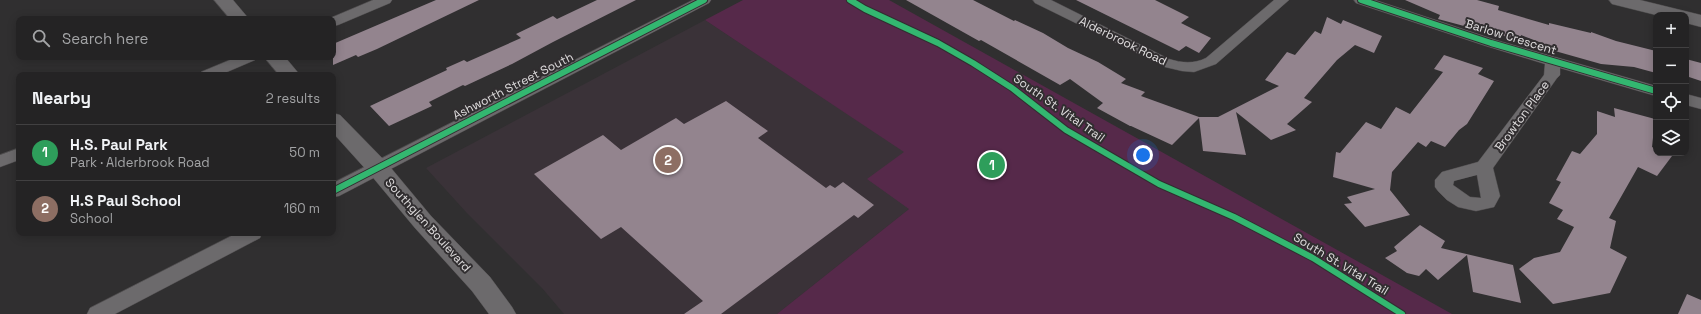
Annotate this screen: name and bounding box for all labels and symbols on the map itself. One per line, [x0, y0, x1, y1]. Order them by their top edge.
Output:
street label: Alderbrook Road [1076, 13, 1170, 69]
street label: Barlow Crescent [1463, 16, 1559, 58]
street label: Ashworth Street South [450, 49, 576, 123]
street label: South St. Vital Trail [1010, 70, 1108, 146]
street label: Browton Place [1491, 78, 1553, 154]
pin: 2 [655, 145, 681, 175]
your location [1133, 145, 1153, 165]
pin: 1 [979, 150, 1005, 180]
street label: Southglen Boulevard [382, 175, 474, 275]
street label: South St. Vital Trail [1290, 229, 1392, 299]

